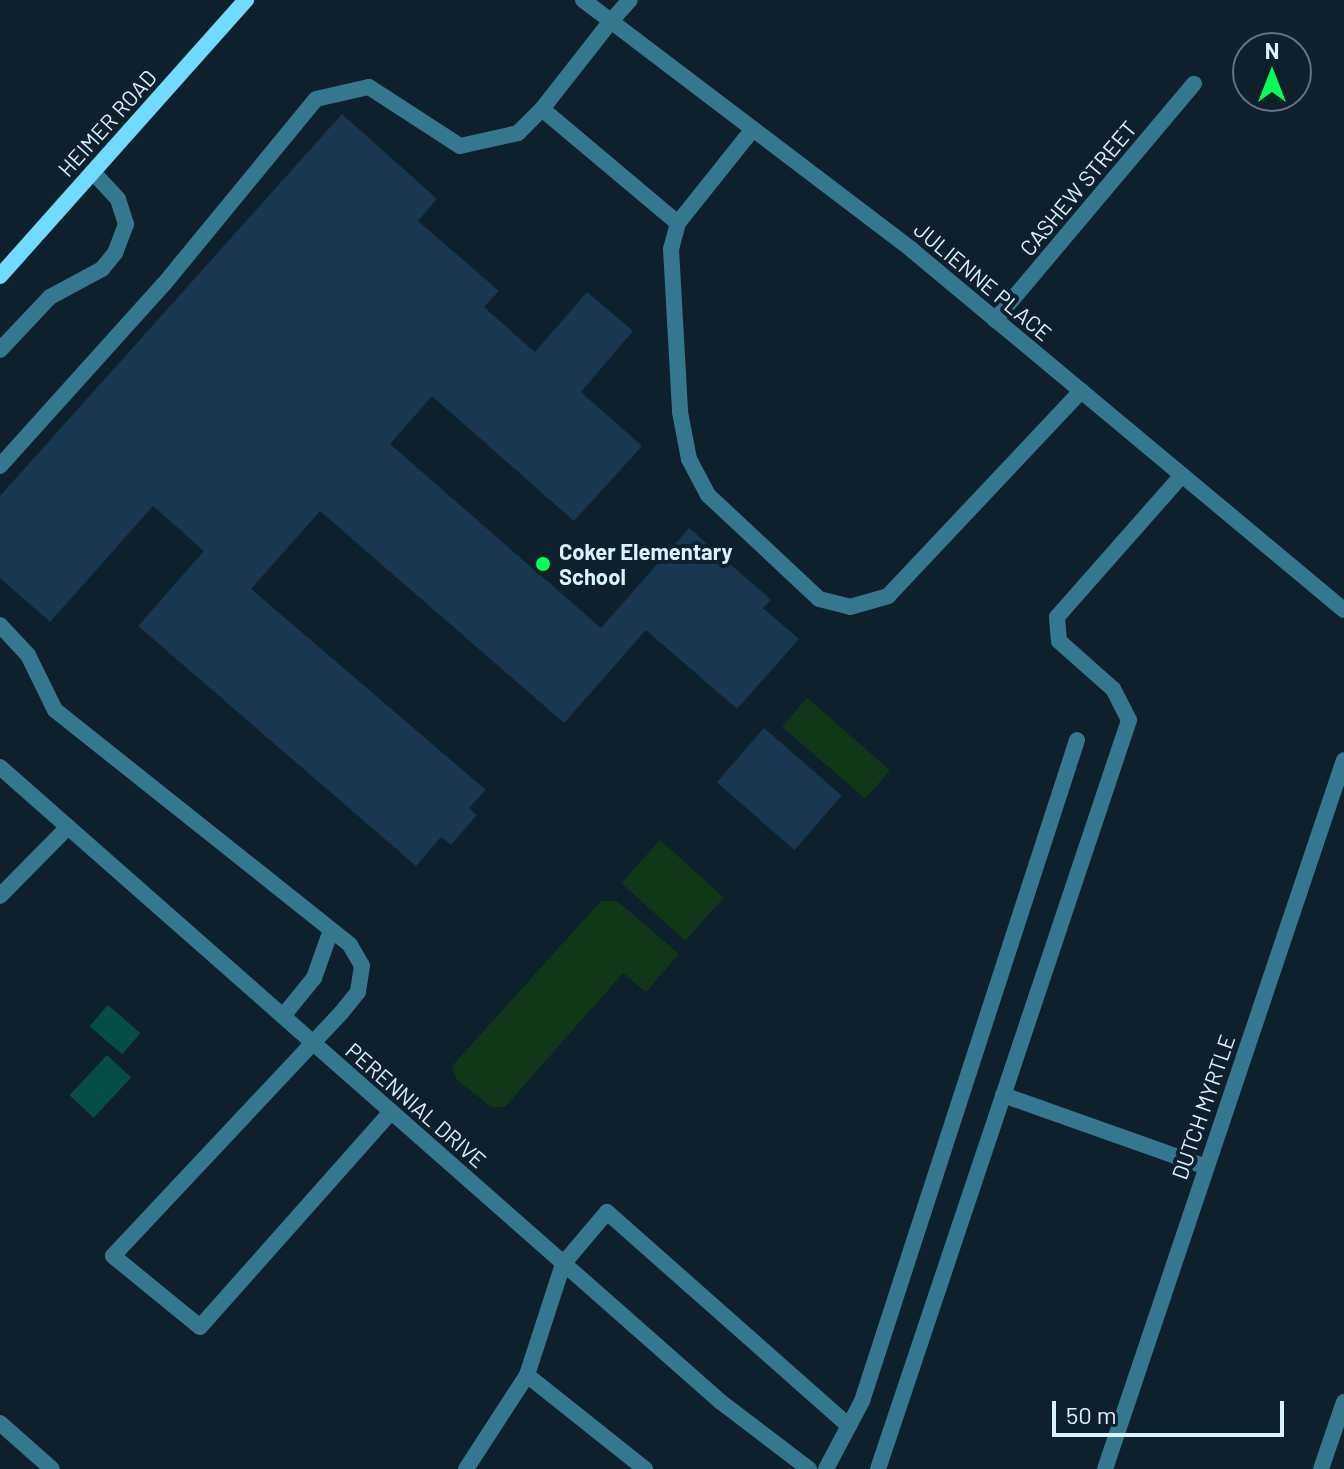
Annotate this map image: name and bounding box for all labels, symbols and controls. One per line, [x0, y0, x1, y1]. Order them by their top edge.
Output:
north arrow [1232, 32, 1312, 112]
text: N [1265, 37, 1279, 63]
street label: HEIMER ROAD [52, 64, 162, 182]
street label: CASHEW STREET [1014, 115, 1142, 261]
street label: JULIENNE PLACE [909, 216, 1057, 346]
place label: Coker Elementary School [559, 538, 732, 590]
marker: Coker Elementary School [534, 555, 552, 573]
street label: DUTCH MYRTLE [1166, 1031, 1240, 1183]
street label: PERENNIAL DRIVE [340, 1037, 492, 1173]
scale bar [1056, 1385, 1288, 1435]
text: 50 m [1066, 1400, 1117, 1429]

